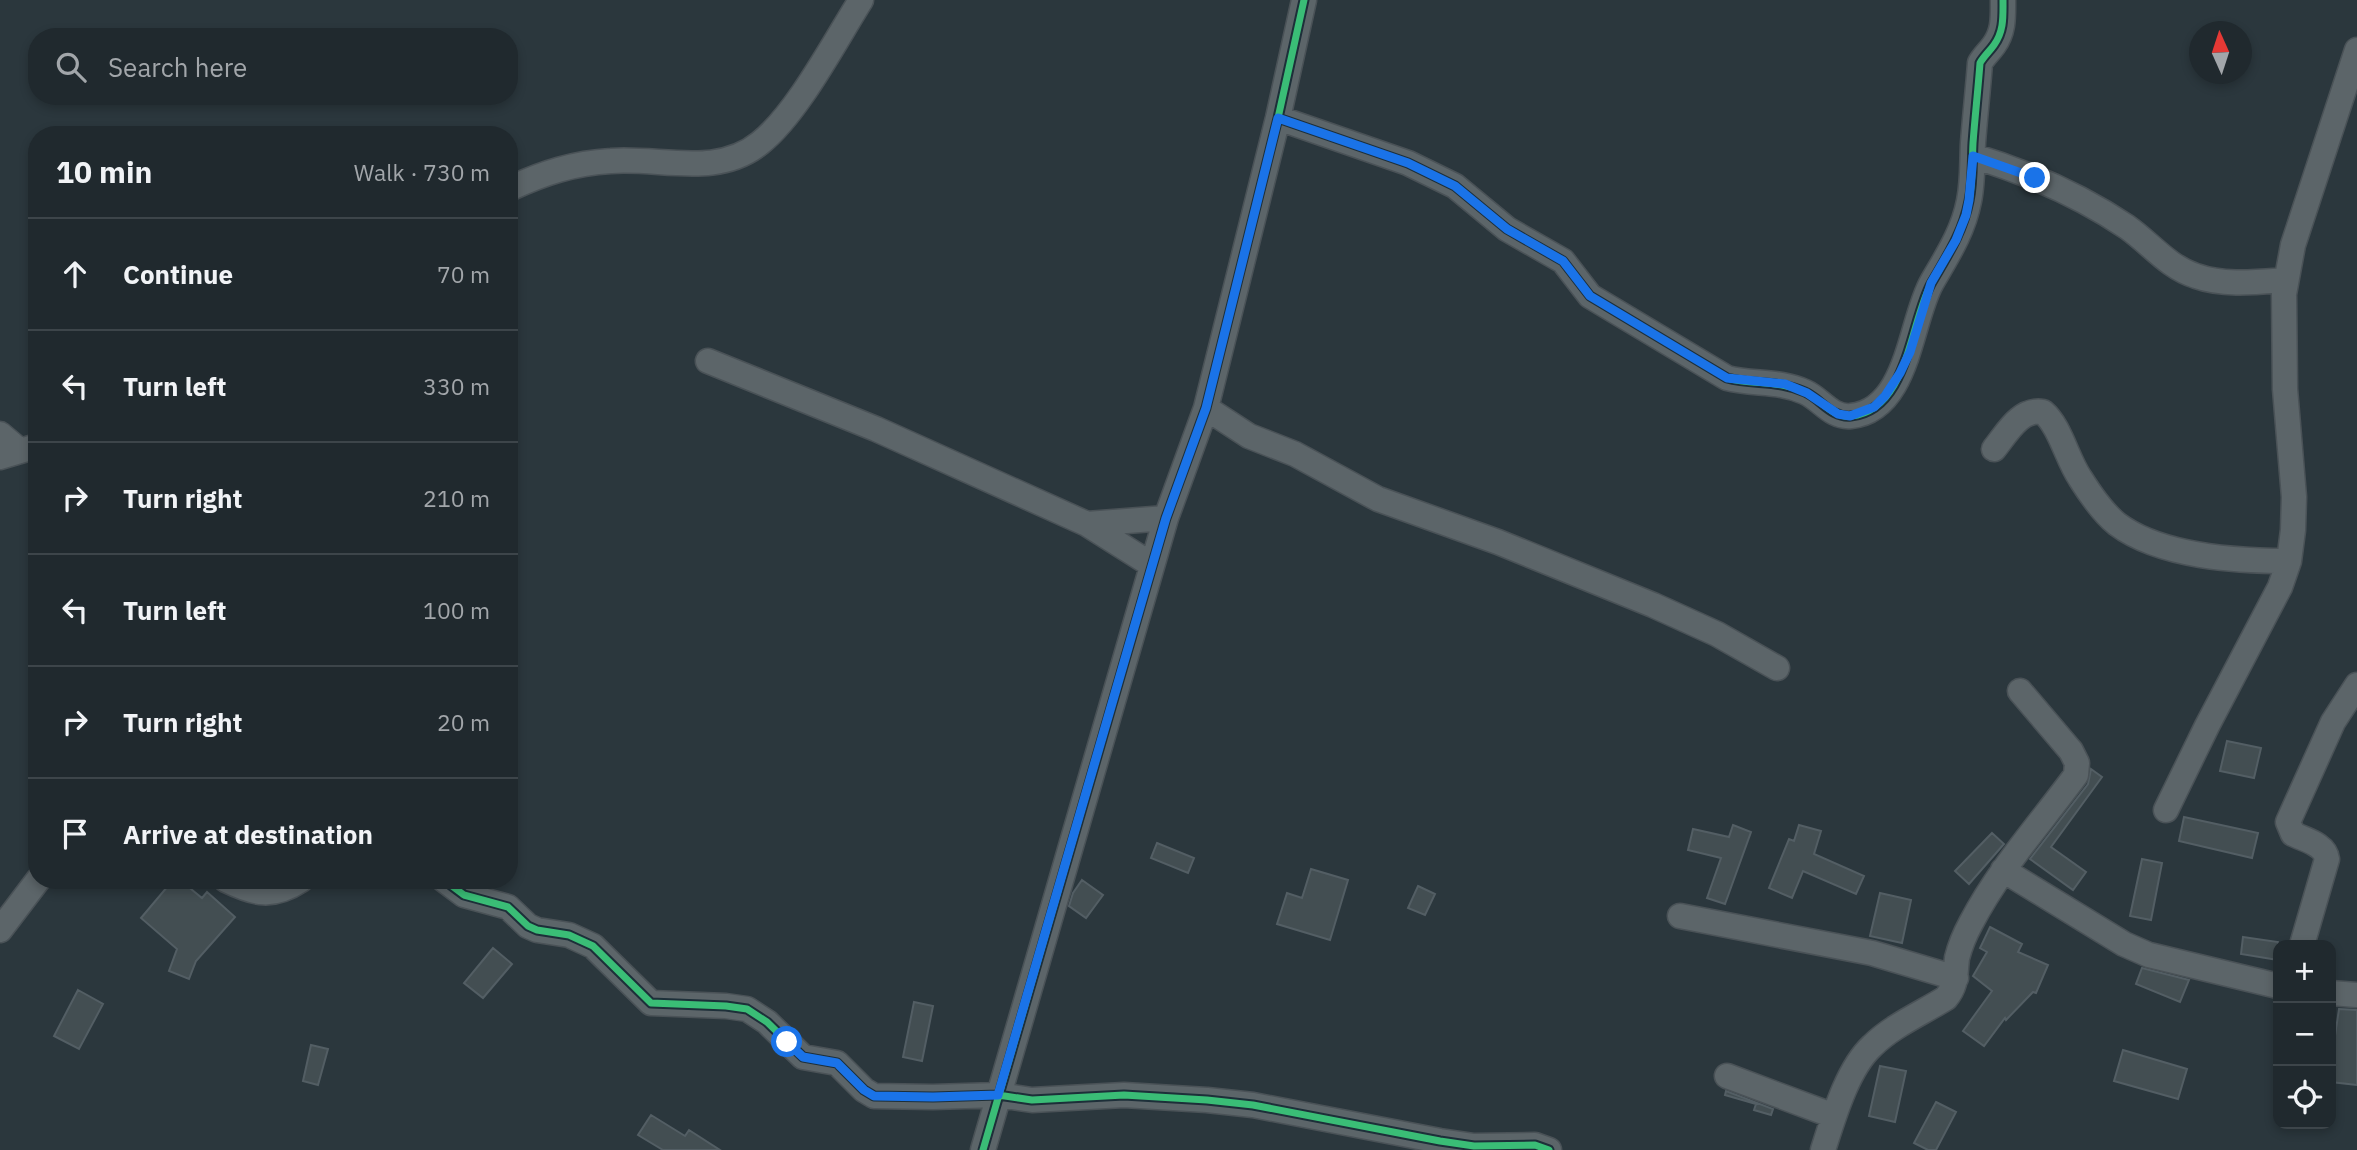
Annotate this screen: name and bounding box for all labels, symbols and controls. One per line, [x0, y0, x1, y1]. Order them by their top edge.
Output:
north arrow [2189, 21, 2252, 84]
search box [28, 28, 518, 105]
icon: search [52, 48, 90, 86]
text: Search here [108, 50, 247, 84]
text: 10 min [56, 152, 152, 191]
text: Walk · 730 m [354, 157, 490, 187]
route end [2019, 162, 2050, 193]
icon: ahead [56, 255, 94, 293]
text: Continue [123, 257, 233, 291]
text: 70 m [437, 259, 490, 289]
icon: left [56, 367, 94, 405]
text: Turn left [123, 369, 226, 403]
text: 330 m [423, 371, 490, 401]
icon: right [56, 479, 94, 517]
text: Turn right [123, 481, 242, 515]
text: 210 m [423, 483, 490, 513]
icon: left [56, 591, 94, 629]
text: Turn left [123, 593, 226, 627]
text: 100 m [423, 595, 490, 625]
icon: right [56, 703, 94, 741]
text: Turn right [123, 705, 242, 739]
text: 20 m [437, 707, 490, 737]
icon: arrive [56, 815, 94, 853]
text: Arrive at destination [123, 817, 373, 851]
map controls [2273, 940, 2336, 1129]
button: + [2273, 940, 2336, 1003]
button: − [2273, 1003, 2336, 1066]
route start [771, 1026, 802, 1057]
button: locate [2273, 1066, 2336, 1129]

